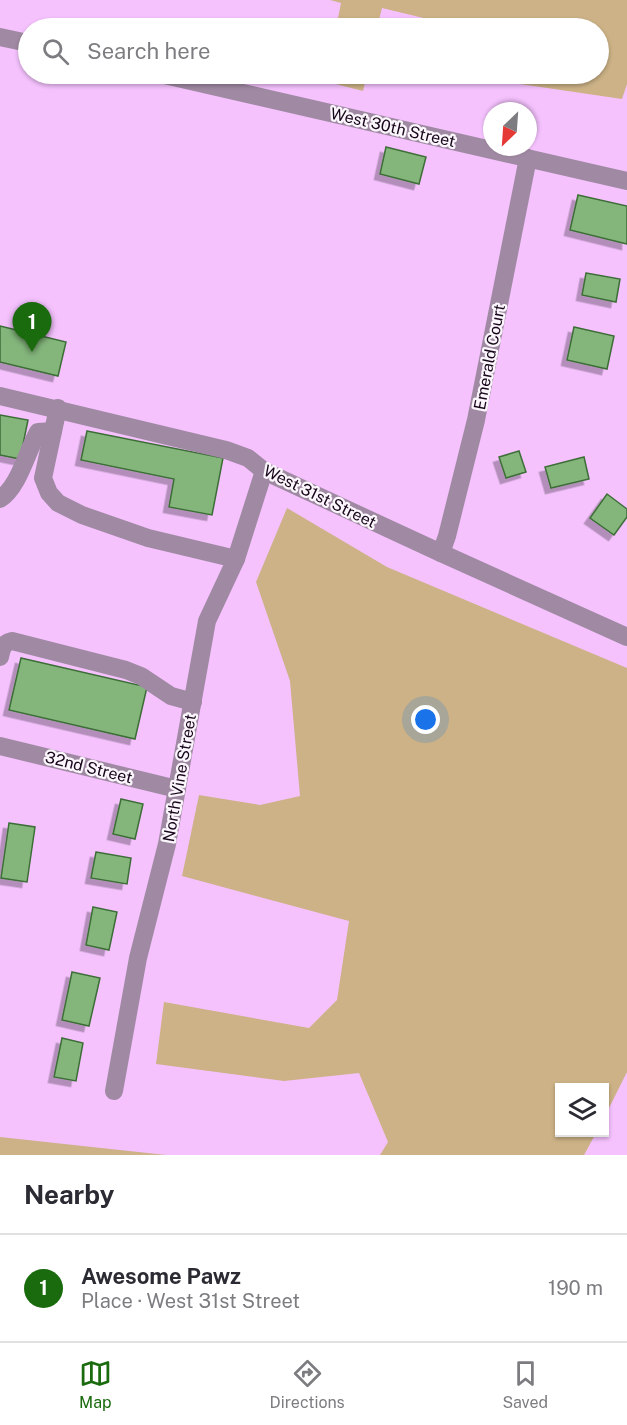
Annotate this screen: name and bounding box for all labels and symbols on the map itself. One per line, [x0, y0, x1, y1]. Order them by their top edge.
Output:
north arrow [483, 102, 537, 156]
street label: West 30th Street [329, 104, 457, 151]
pin: 1 [12, 302, 51, 352]
street label: Emerald Court [470, 303, 509, 411]
street label: West 31st Street [260, 461, 379, 532]
your location [411, 705, 440, 734]
street label: North Vine Street [159, 713, 200, 844]
street label: 32nd Street [43, 747, 134, 787]

